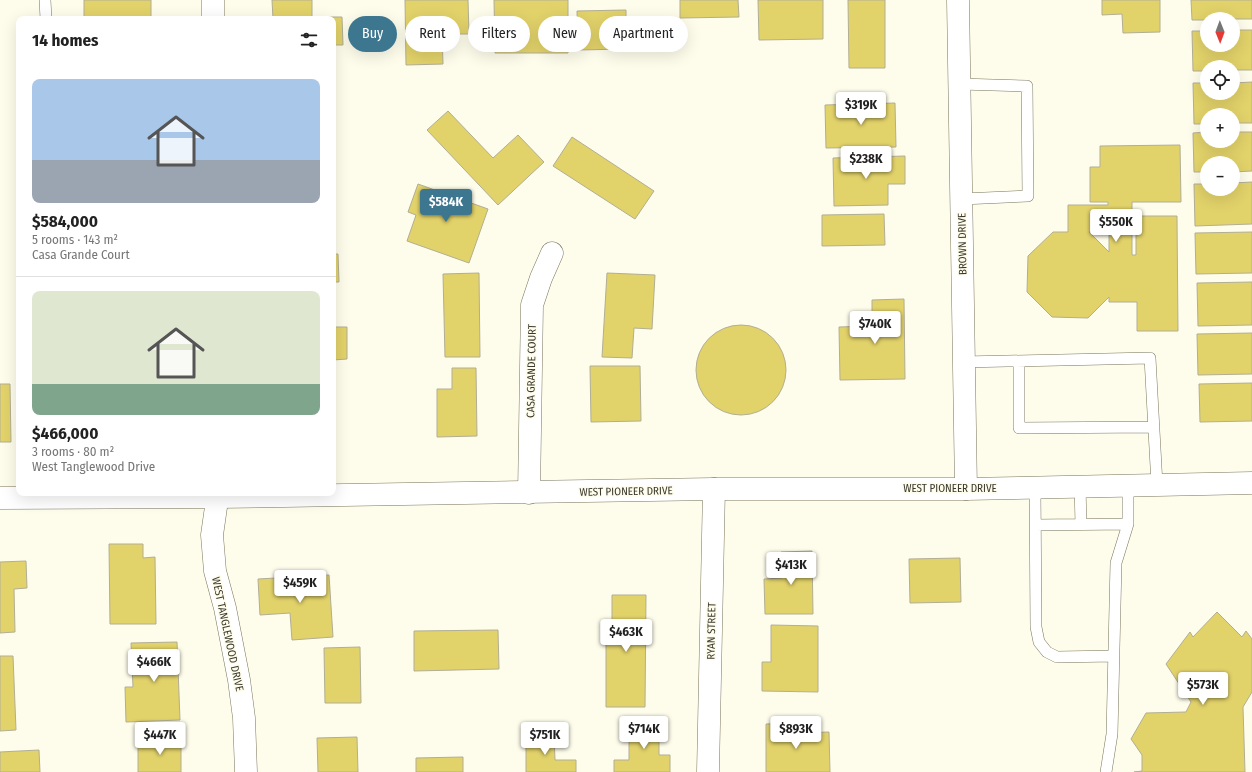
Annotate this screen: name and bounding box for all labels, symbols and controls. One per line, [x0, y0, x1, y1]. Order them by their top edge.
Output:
north arrow [1200, 12, 1240, 52]
map controls [1200, 12, 1240, 196]
chip: Buy [348, 16, 397, 52]
chip: Rent [405, 16, 460, 52]
chip: Filters [468, 16, 530, 52]
chip: New [538, 16, 591, 52]
chip: Apartment [599, 16, 688, 52]
icon: filters [298, 29, 320, 51]
text: 14 homes [32, 30, 99, 51]
button: locate [1200, 60, 1240, 100]
pin: $319K [833, 92, 889, 126]
text: $319K [845, 97, 877, 112]
icon: home [140, 105, 212, 177]
button: + [1200, 108, 1240, 148]
pin: $238K [838, 146, 894, 180]
text: $238K [850, 151, 882, 166]
button: − [1200, 156, 1240, 196]
pin: $584K [418, 189, 474, 223]
text: $584K [429, 194, 463, 209]
pin: $550K [1088, 209, 1144, 243]
text: $584,000 [32, 211, 98, 232]
street label: BROWN DRIVE [955, 213, 970, 275]
text: $550K [1099, 214, 1133, 229]
text: 5 rooms · 143 m² [32, 232, 118, 247]
text: Casa Grande Court [32, 247, 130, 262]
pin: $740K [847, 311, 903, 345]
text: $740K [859, 316, 891, 331]
icon: home [140, 317, 212, 389]
street label: CASA GRANDE COURT [524, 323, 539, 418]
text: $466,000 [32, 423, 98, 444]
text: 3 rooms · 80 m² [32, 444, 114, 459]
text: West Tanglewood Drive [32, 459, 155, 474]
street label: WEST PIONEER DRIVE [903, 482, 997, 495]
street label: WEST PIONEER DRIVE [579, 484, 673, 499]
pin: $413K [763, 552, 819, 586]
text: $413K [775, 557, 807, 572]
pin: $459K [272, 570, 328, 604]
text: $459K [283, 575, 317, 590]
street label: WEST TANGLEWOOD DRIVE [209, 576, 246, 692]
street label: RYAN STREET [704, 601, 719, 660]
pin: $463K [598, 619, 654, 653]
text: $463K [609, 624, 643, 639]
pin: $466K [126, 649, 182, 683]
text: $466K [137, 654, 171, 669]
pin: $573K [1175, 672, 1231, 706]
text: $573K [1187, 677, 1219, 692]
pin: $714K [616, 716, 672, 750]
pin: $893K [768, 716, 824, 750]
text: $714K [628, 721, 660, 736]
text: $893K [779, 721, 813, 736]
pin: $447K [132, 722, 188, 756]
pin: $751K [517, 722, 573, 756]
text: $447K [144, 727, 176, 742]
text: $751K [530, 727, 560, 742]

